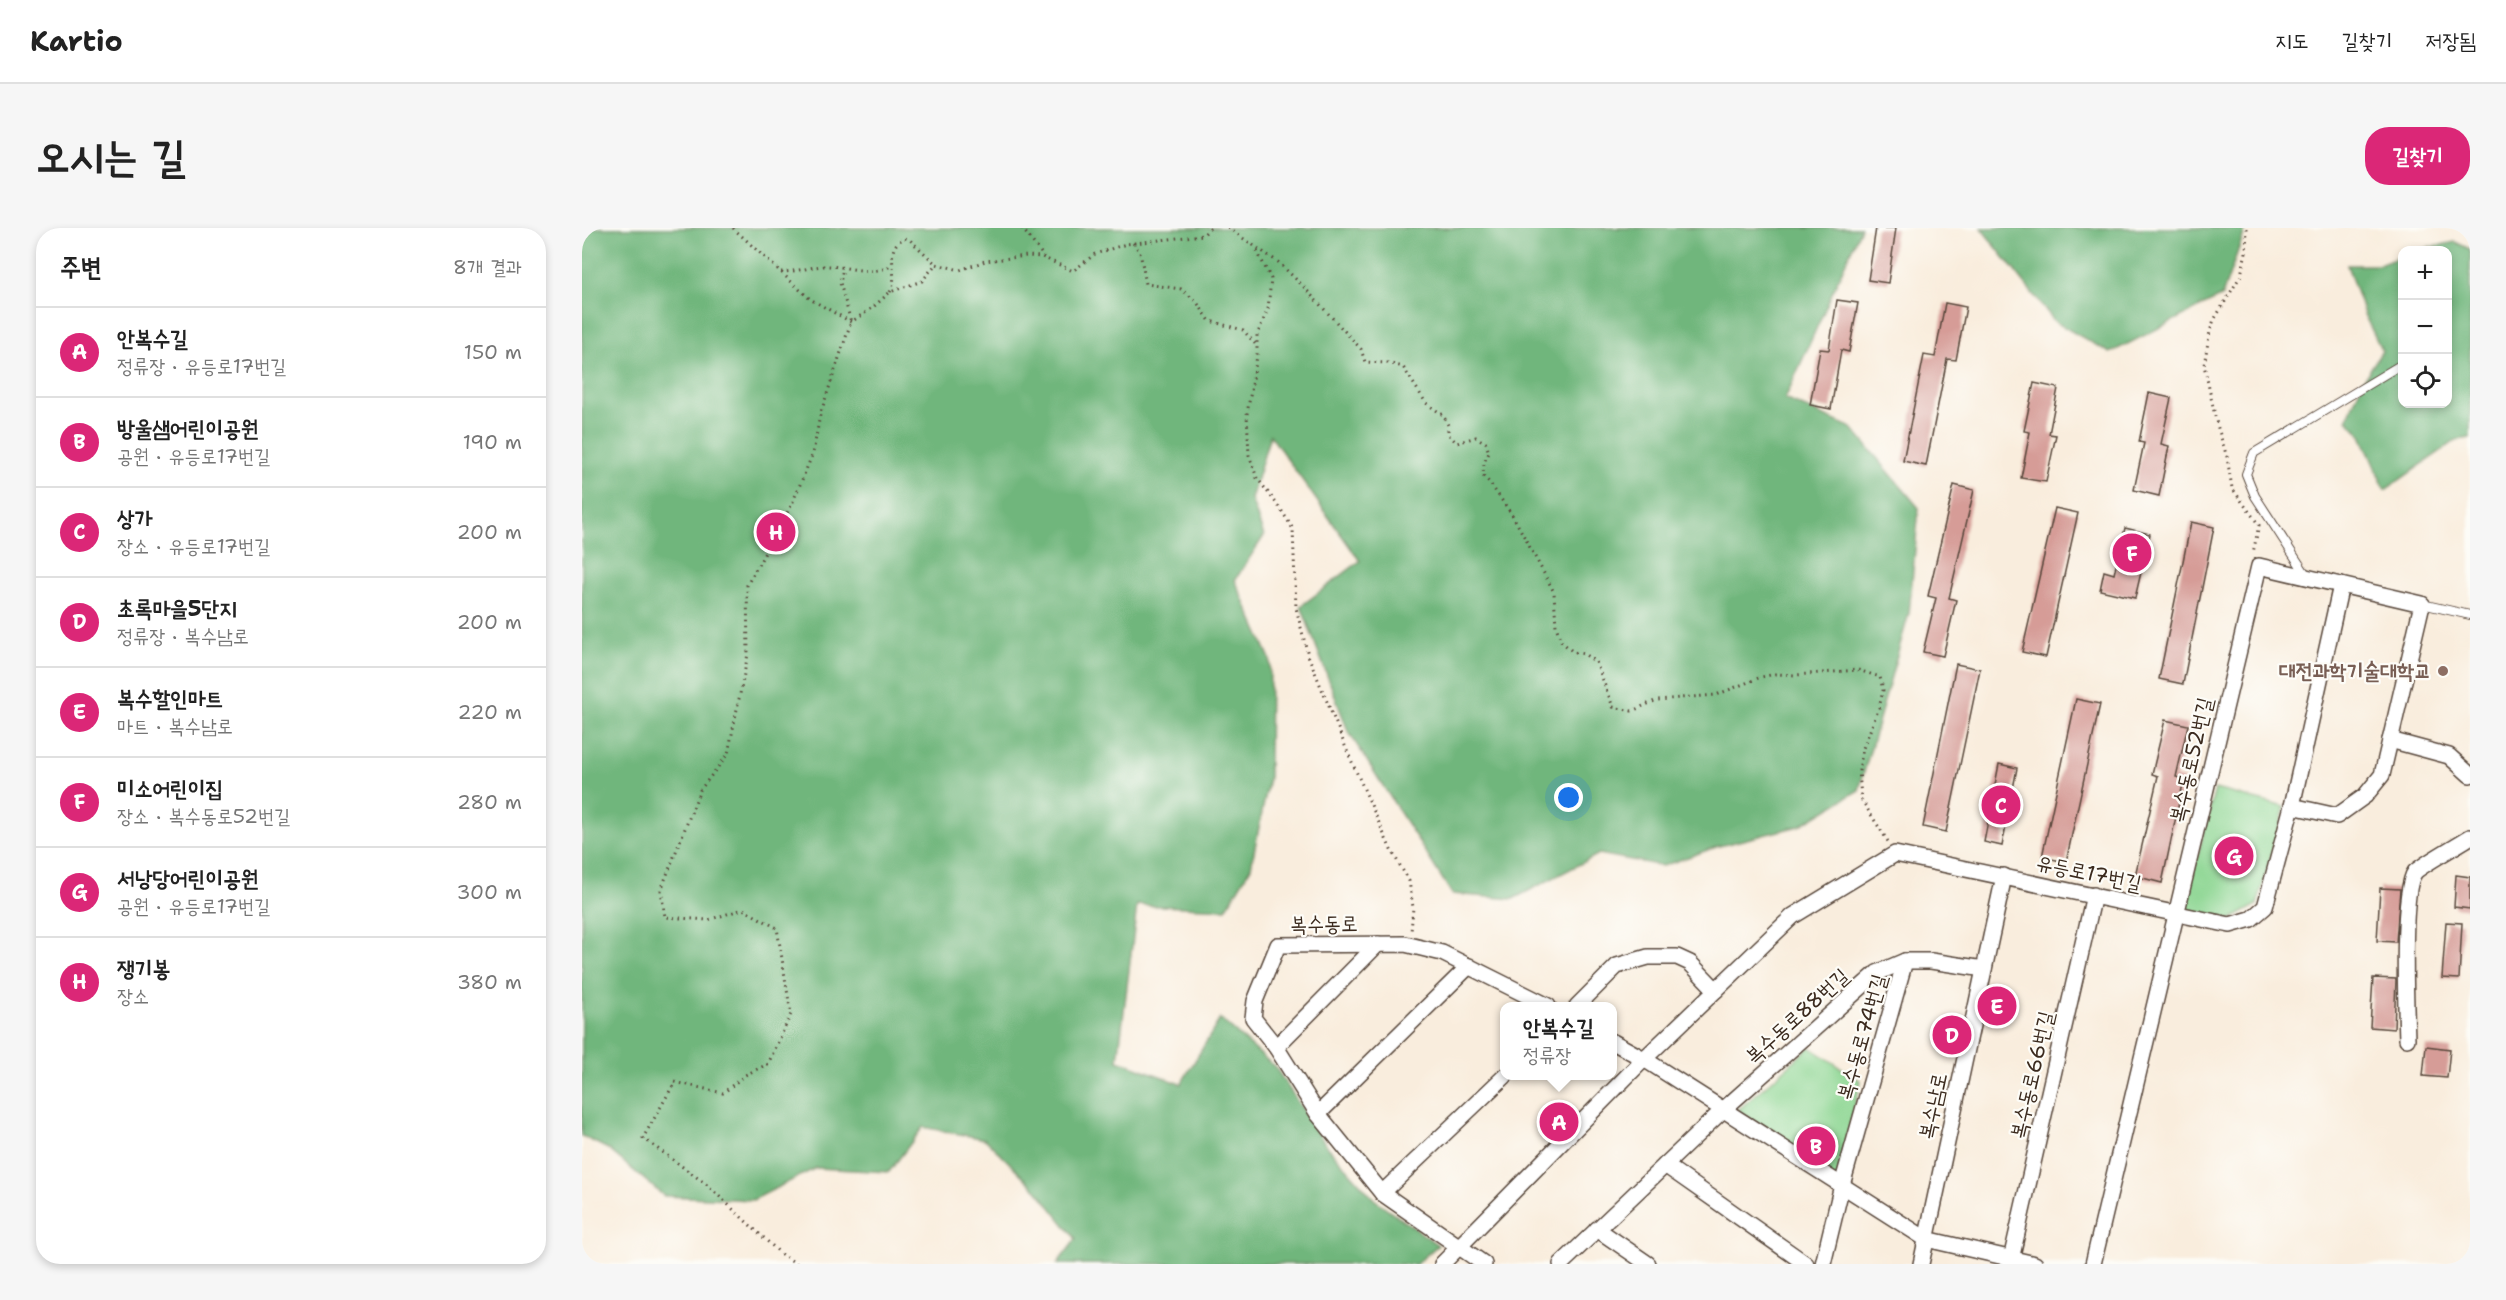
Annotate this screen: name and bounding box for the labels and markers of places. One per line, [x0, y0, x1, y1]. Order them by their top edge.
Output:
pin: H [756, 510, 796, 554]
pin: F [2112, 530, 2152, 576]
place label: 대전과학기술대학교 [2279, 657, 2431, 685]
marker: 대전과학기술대학교 [2436, 664, 2450, 678]
pin: C [1982, 782, 2020, 828]
pin: G [2214, 834, 2254, 878]
pin: E [1978, 984, 2016, 1028]
pin: D [1932, 1012, 1972, 1058]
pin: A [1540, 1100, 1578, 1144]
pin: B [1796, 1124, 1836, 1168]

